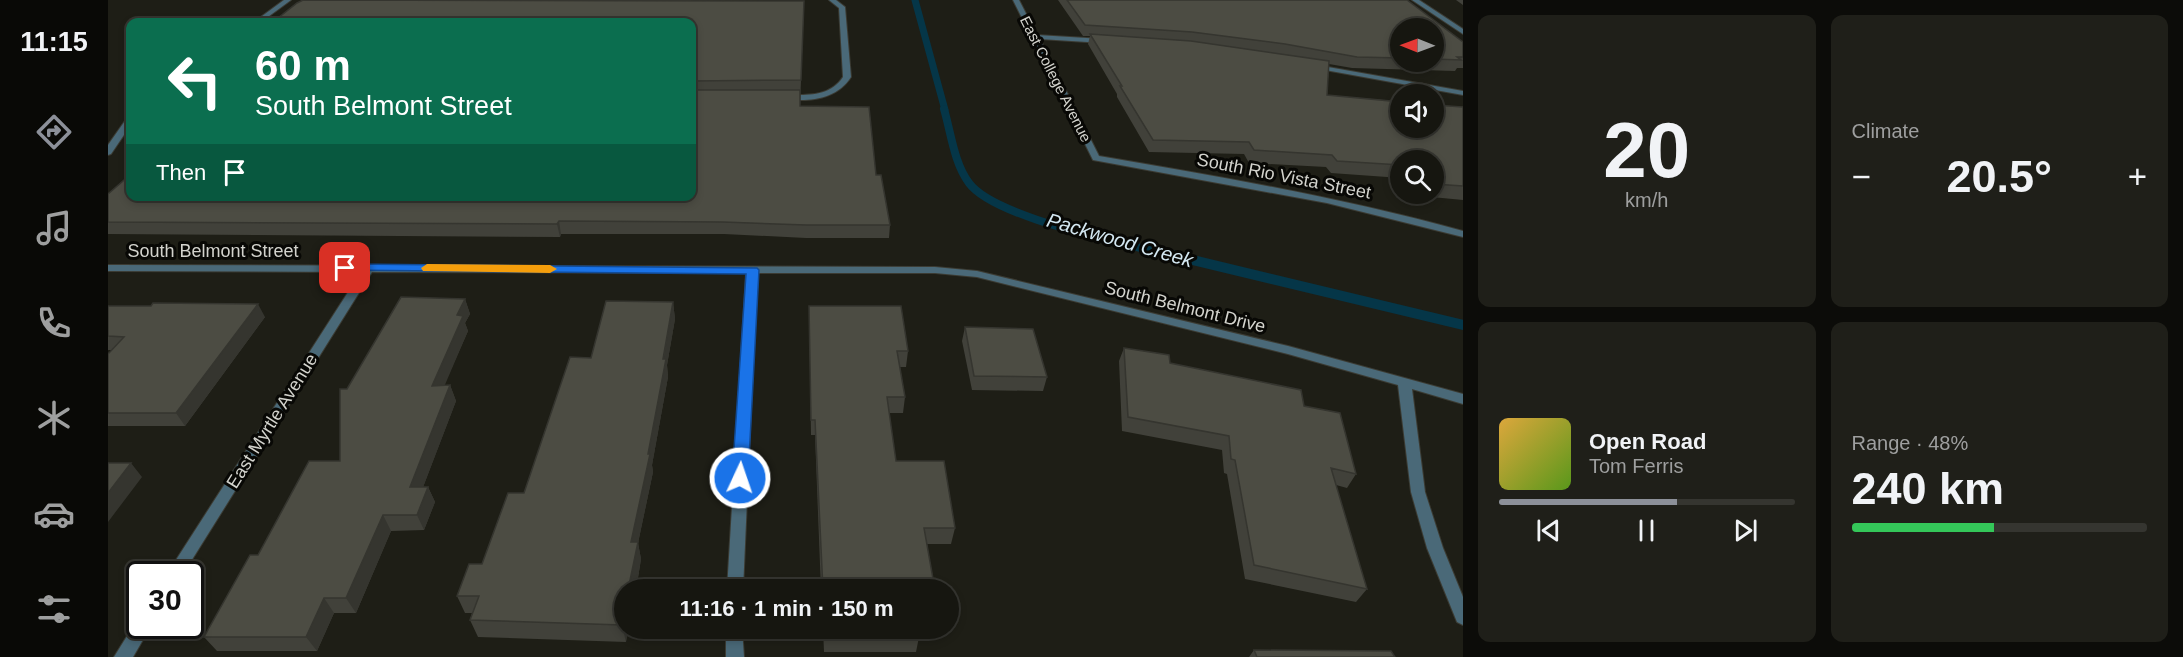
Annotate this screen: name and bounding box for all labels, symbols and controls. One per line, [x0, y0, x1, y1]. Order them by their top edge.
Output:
street label: East College Avenue [1017, 13, 1095, 145]
north arrow [1390, 18, 1444, 72]
map controls [1390, 18, 1444, 204]
text: 11:15 [20, 27, 88, 57]
icon: left [156, 42, 234, 120]
text: 60 m [255, 42, 351, 89]
button: sound [1390, 84, 1444, 138]
text: South Belmont Street [255, 91, 512, 121]
text: 20 [1603, 106, 1690, 194]
icon: directions [33, 111, 75, 153]
text: Climate [1852, 120, 1919, 142]
street label: South Rio Vista Street [1195, 149, 1373, 203]
button: search [1390, 150, 1444, 204]
text: 20.5° [1946, 151, 2052, 202]
icon: arrive [218, 156, 251, 189]
text: − [1852, 158, 1871, 195]
text: + [2128, 158, 2147, 195]
text: Then [156, 160, 206, 185]
text: km/h [1625, 189, 1668, 211]
icon: music [33, 207, 75, 249]
water label: Packwood Creek [1044, 209, 1197, 272]
street label: South Belmont Street [127, 241, 299, 261]
pin [319, 242, 370, 293]
icon: arrive [328, 251, 361, 284]
street label: South Belmont Drive [1102, 277, 1268, 337]
icon: phone [33, 302, 75, 344]
street label: East Myrtle Avenue [223, 350, 321, 492]
icon: climate [33, 397, 75, 439]
text: Open Road [1589, 429, 1706, 454]
text: Range · 48% [1852, 432, 1968, 454]
position arrow [708, 446, 772, 510]
text: Tom Ferris [1589, 455, 1683, 477]
text: 240 km [1852, 463, 2004, 514]
icon: car [33, 493, 75, 535]
icon: previous [1532, 514, 1565, 547]
icon: pause [1630, 514, 1663, 547]
icon: next [1729, 514, 1762, 547]
speed limit sign: 30 [126, 561, 204, 639]
icon: filters [33, 588, 75, 630]
text: 11:16 · 1 min · 150 m [680, 596, 894, 621]

